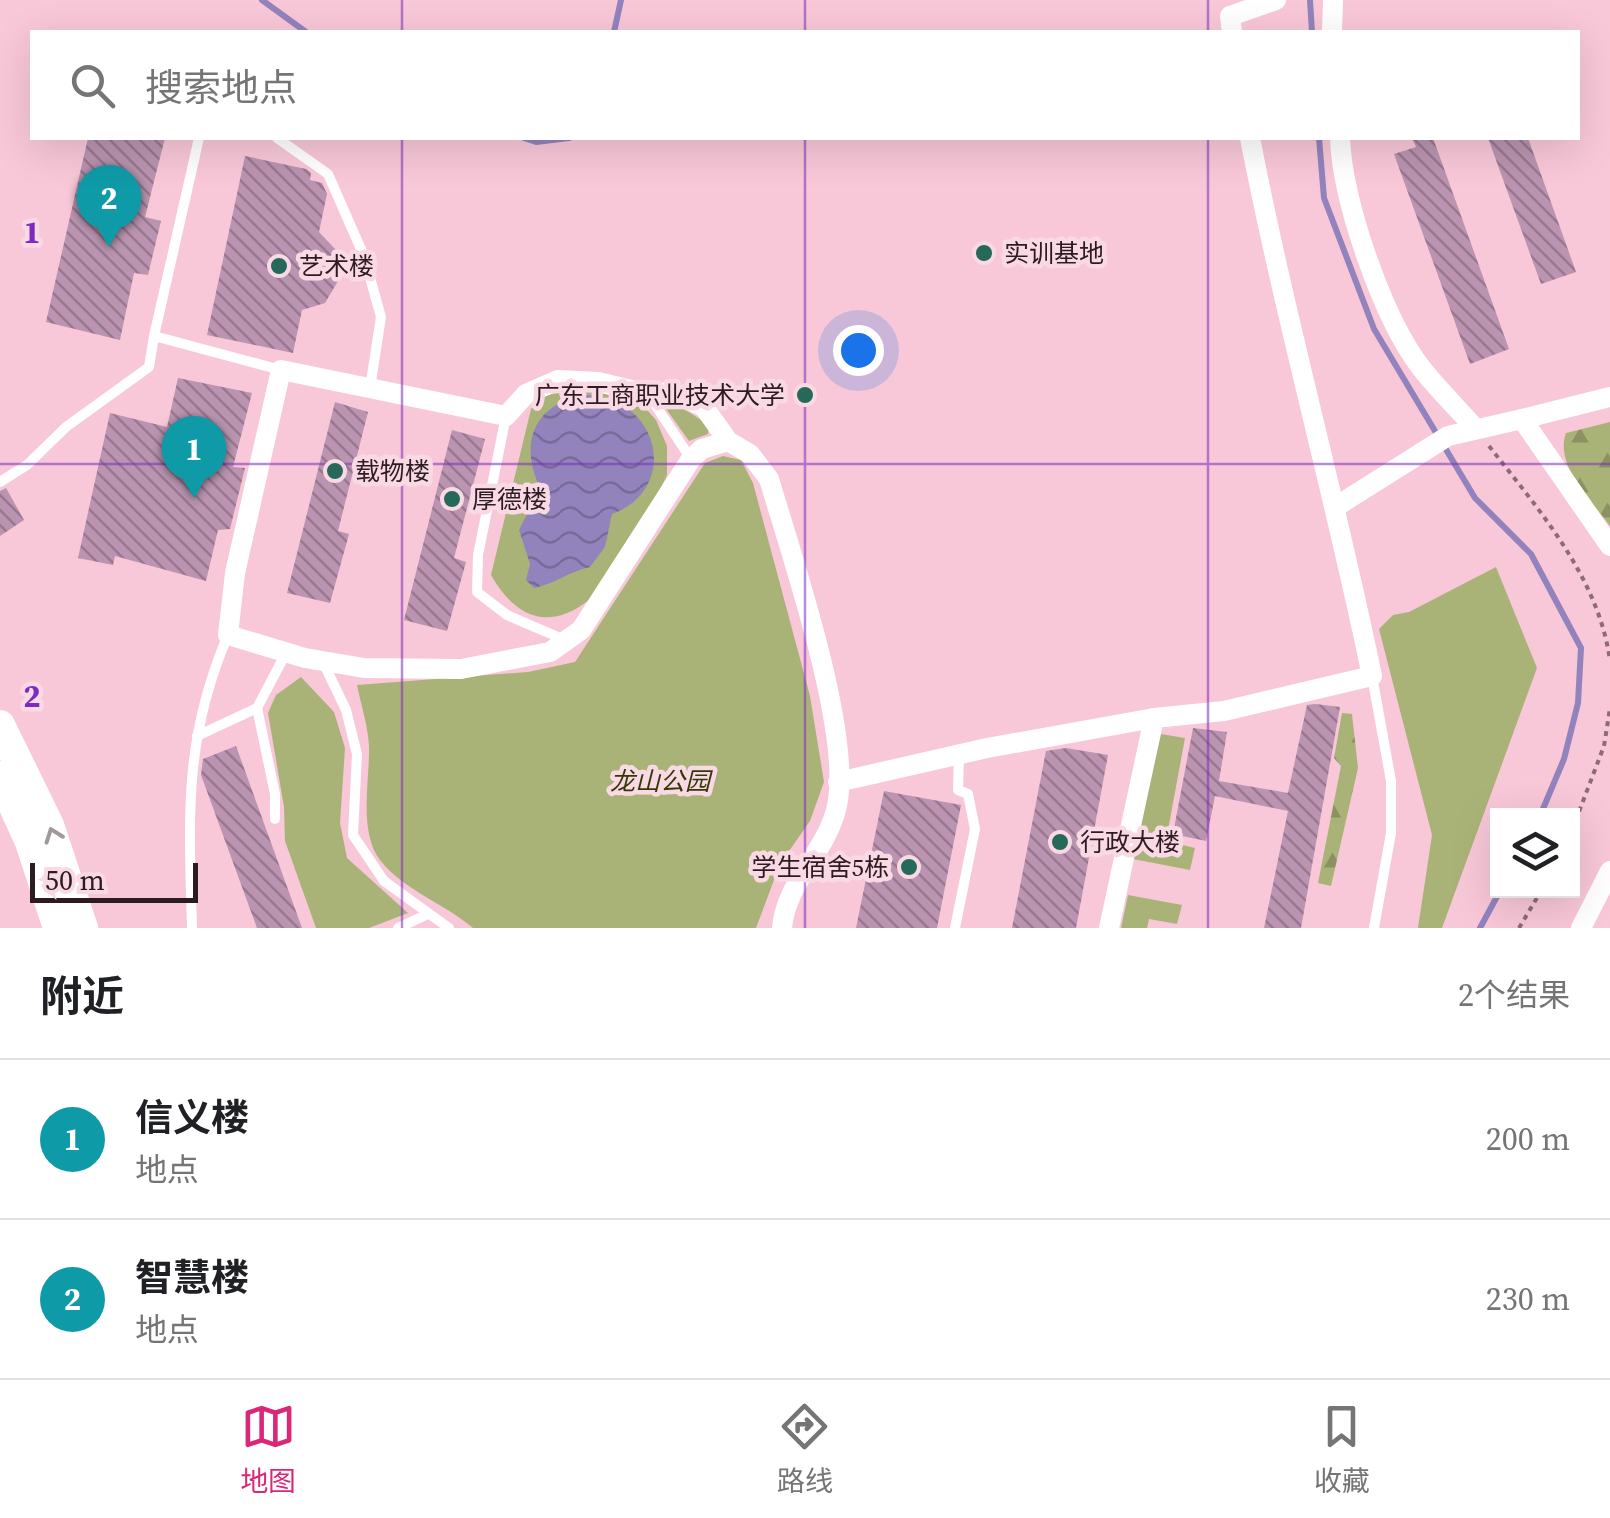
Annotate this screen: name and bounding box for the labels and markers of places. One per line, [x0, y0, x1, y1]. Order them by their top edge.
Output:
pin: 2 [76, 164, 142, 247]
place label: 实训基地 [1004, 236, 1104, 270]
marker: 实训基地 [973, 242, 995, 264]
place label: 艺术楼 [299, 249, 374, 283]
marker: 艺术楼 [268, 255, 290, 277]
place label: 广东工商职业技术大学 [535, 378, 785, 412]
marker: 广东工商职业技术大学 [794, 384, 816, 406]
pin: 1 [162, 416, 226, 498]
place label: 载物楼 [355, 454, 430, 488]
marker: 载物楼 [324, 460, 346, 482]
place label: 厚德楼 [472, 482, 547, 516]
marker: 厚德楼 [441, 488, 463, 510]
place label: 行政大楼 [1080, 825, 1180, 859]
marker: 行政大楼 [1049, 831, 1071, 853]
place label: 学生宿舍5栋 [751, 850, 889, 884]
marker: 学生宿舍5栋 [898, 856, 920, 878]

